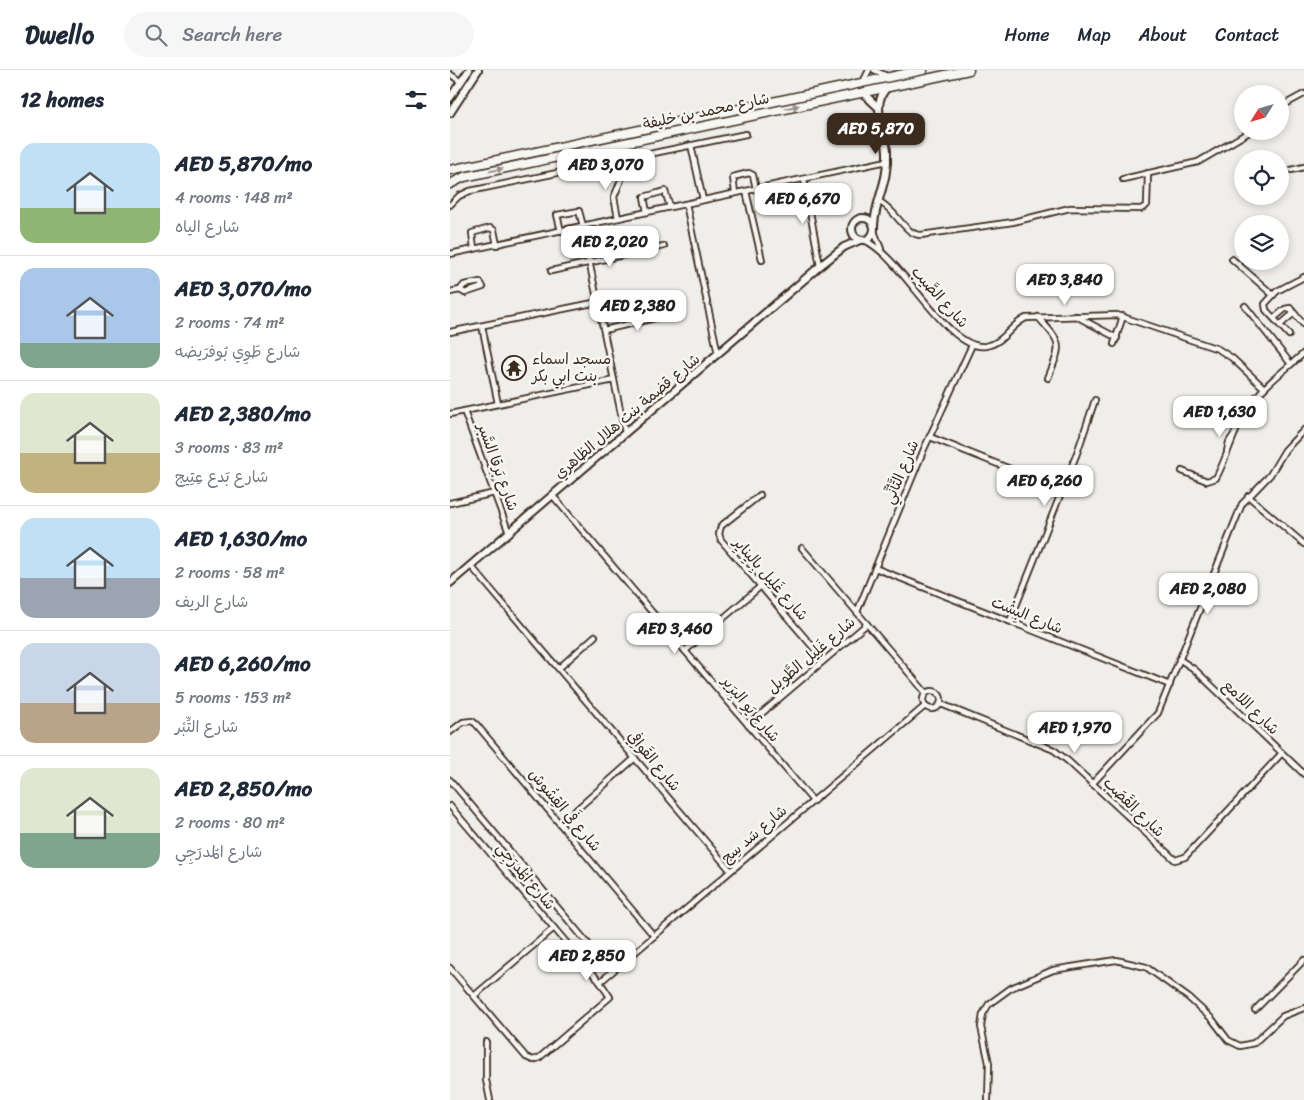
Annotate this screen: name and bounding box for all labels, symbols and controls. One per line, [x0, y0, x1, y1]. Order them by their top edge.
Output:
search box [124, 12, 474, 57]
text: Dwello [25, 14, 94, 56]
text: Search here [182, 18, 282, 51]
text: Home [1005, 19, 1050, 51]
text: Map [1078, 19, 1111, 51]
text: About [1139, 19, 1187, 51]
text: Contact [1215, 19, 1279, 51]
icon: search [142, 21, 170, 49]
text: 12 homes [20, 81, 104, 119]
street label: شارع محمد بن خليفة [640, 85, 772, 137]
north arrow [1234, 85, 1289, 140]
map controls [1234, 85, 1289, 270]
icon: filters [402, 86, 430, 114]
one-way arrow [784, 103, 800, 111]
pin: AED 5,870 [819, 112, 933, 155]
text: AED 5,870 [838, 114, 914, 143]
text: AED 5,870/mo [175, 145, 312, 183]
pin: AED 3,070 [549, 148, 663, 191]
text: AED 3,070 [568, 150, 644, 179]
button: locate [1234, 150, 1289, 205]
icon: home [60, 163, 120, 223]
one-way arrow [489, 166, 504, 174]
pin: AED 6,670 [746, 182, 860, 225]
text: 4 rooms · 148 m² [175, 183, 293, 212]
text: AED 6,670 [766, 184, 840, 213]
text: شارع الياه [175, 212, 239, 241]
button: layers [1234, 215, 1289, 270]
pin: AED 2,020 [553, 226, 667, 268]
text: AED 2,020 [572, 227, 648, 256]
street label: شارع الصَّيب [905, 260, 975, 334]
pin: AED 3,840 [1008, 264, 1122, 306]
text: AED 3,840 [1027, 265, 1103, 294]
text: AED 3,070/mo [175, 270, 311, 308]
icon: home [60, 288, 120, 348]
pin: AED 2,380 [581, 290, 695, 332]
text: AED 2,380 [600, 291, 676, 320]
text: 2 rooms · 74 m² [175, 308, 285, 337]
text: شارع طَوِي بُوفرَيضه [175, 337, 300, 366]
place label: مسجد اسماء بنت ابي بكر [530, 346, 611, 389]
street label: شارع قضمة بنت هلال الظاهري [548, 347, 706, 485]
temple icon: مسجد اسماء بنت ابي بكر [501, 355, 527, 381]
text: AED 2,380/mo [175, 395, 311, 433]
pin: AED 1,630 [1163, 396, 1277, 438]
text: AED 1,630 [1184, 397, 1256, 426]
icon: home [60, 413, 120, 473]
street label: شارع بَرقا السَّبر [470, 418, 526, 515]
text: 3 rooms · 83 m² [175, 433, 283, 462]
street label: شارع التَّأنِّي [876, 436, 926, 508]
text: شارع بَدع عِتِيج [175, 462, 269, 491]
pin: AED 6,260 [988, 464, 1102, 507]
text: AED 6,260 [1008, 466, 1082, 495]
text: AED 1,630/mo [175, 520, 307, 558]
street label: شارع غَلِيل بِاليِنايِر [726, 530, 815, 627]
icon: home [60, 538, 120, 598]
text: 2 rooms · 58 m² [175, 558, 285, 587]
pin: AED 2,080 [1151, 572, 1265, 615]
text: AED 2,080 [1170, 574, 1246, 603]
text: شارع الريف [175, 587, 248, 616]
street label: شارع البِشْت [987, 589, 1067, 641]
street label: شارع غَلِيل الطَّويل [761, 610, 861, 700]
pin: AED 3,460 [618, 612, 732, 655]
text: AED 3,460 [637, 614, 713, 643]
text: AED 6,260/mo [175, 645, 311, 683]
icon: home [60, 663, 120, 723]
street label: شارع يَو البِرَير [714, 668, 787, 748]
street label: شارع اللامع [1216, 673, 1286, 741]
text: 5 rooms · 153 m² [175, 683, 291, 712]
text: شارع التِّبْر [175, 712, 238, 741]
pin: AED 1,970 [1018, 712, 1132, 754]
text: AED 1,970 [1038, 713, 1112, 742]
street label: شارع القَوافِي [621, 725, 687, 797]
street label: شارع فَي القِشُوش [522, 762, 608, 858]
text: AED 2,850/mo [175, 770, 312, 808]
street label: شارع القَصَب [1097, 770, 1171, 844]
icon: home [60, 788, 120, 848]
street label: شارع سَد سِج [715, 798, 793, 870]
text: 2 rooms · 80 m² [175, 808, 285, 837]
street label: شارع المُدرَجِي [490, 836, 562, 916]
text: شارع المُدرَجِي [175, 837, 262, 866]
pin: AED 2,850 [530, 940, 644, 982]
text: AED 2,850 [549, 941, 625, 970]

